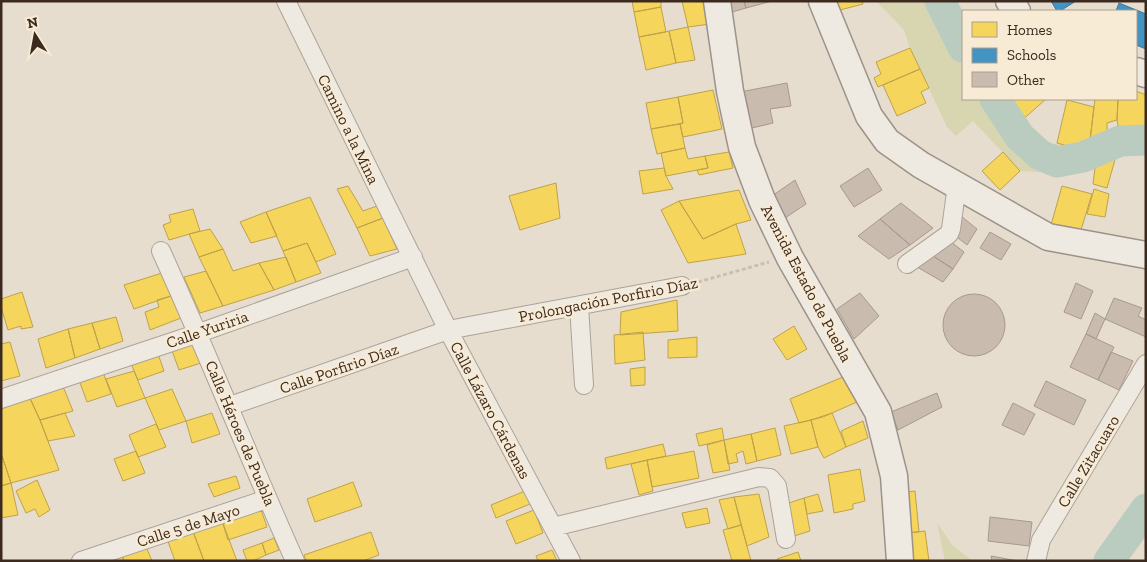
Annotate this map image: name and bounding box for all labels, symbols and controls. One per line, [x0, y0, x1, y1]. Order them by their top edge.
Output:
north arrow [10, 10, 60, 60]
legend [962, 10, 1137, 100]
text: N [26, 13, 40, 32]
text: Homes [1007, 21, 1052, 39]
text: Schools [1007, 46, 1056, 64]
street label: Camino a la Mina [314, 71, 383, 187]
text: Other [1007, 71, 1045, 89]
street label: Avenida Estado de Puebla [757, 201, 856, 365]
street label: Prolongación Porfirio Díaz [517, 273, 699, 326]
street label: Calle Yuriria [164, 307, 251, 352]
street label: Calle Lázaro Cárdenas [446, 338, 535, 482]
street label: Calle Porfirio Díaz [277, 339, 401, 398]
street label: Calle Héroes de Puebla [201, 358, 280, 509]
street label: Calle Zitacuaro [1053, 412, 1123, 511]
street label: Calle 5 de Mayo [134, 500, 242, 551]

